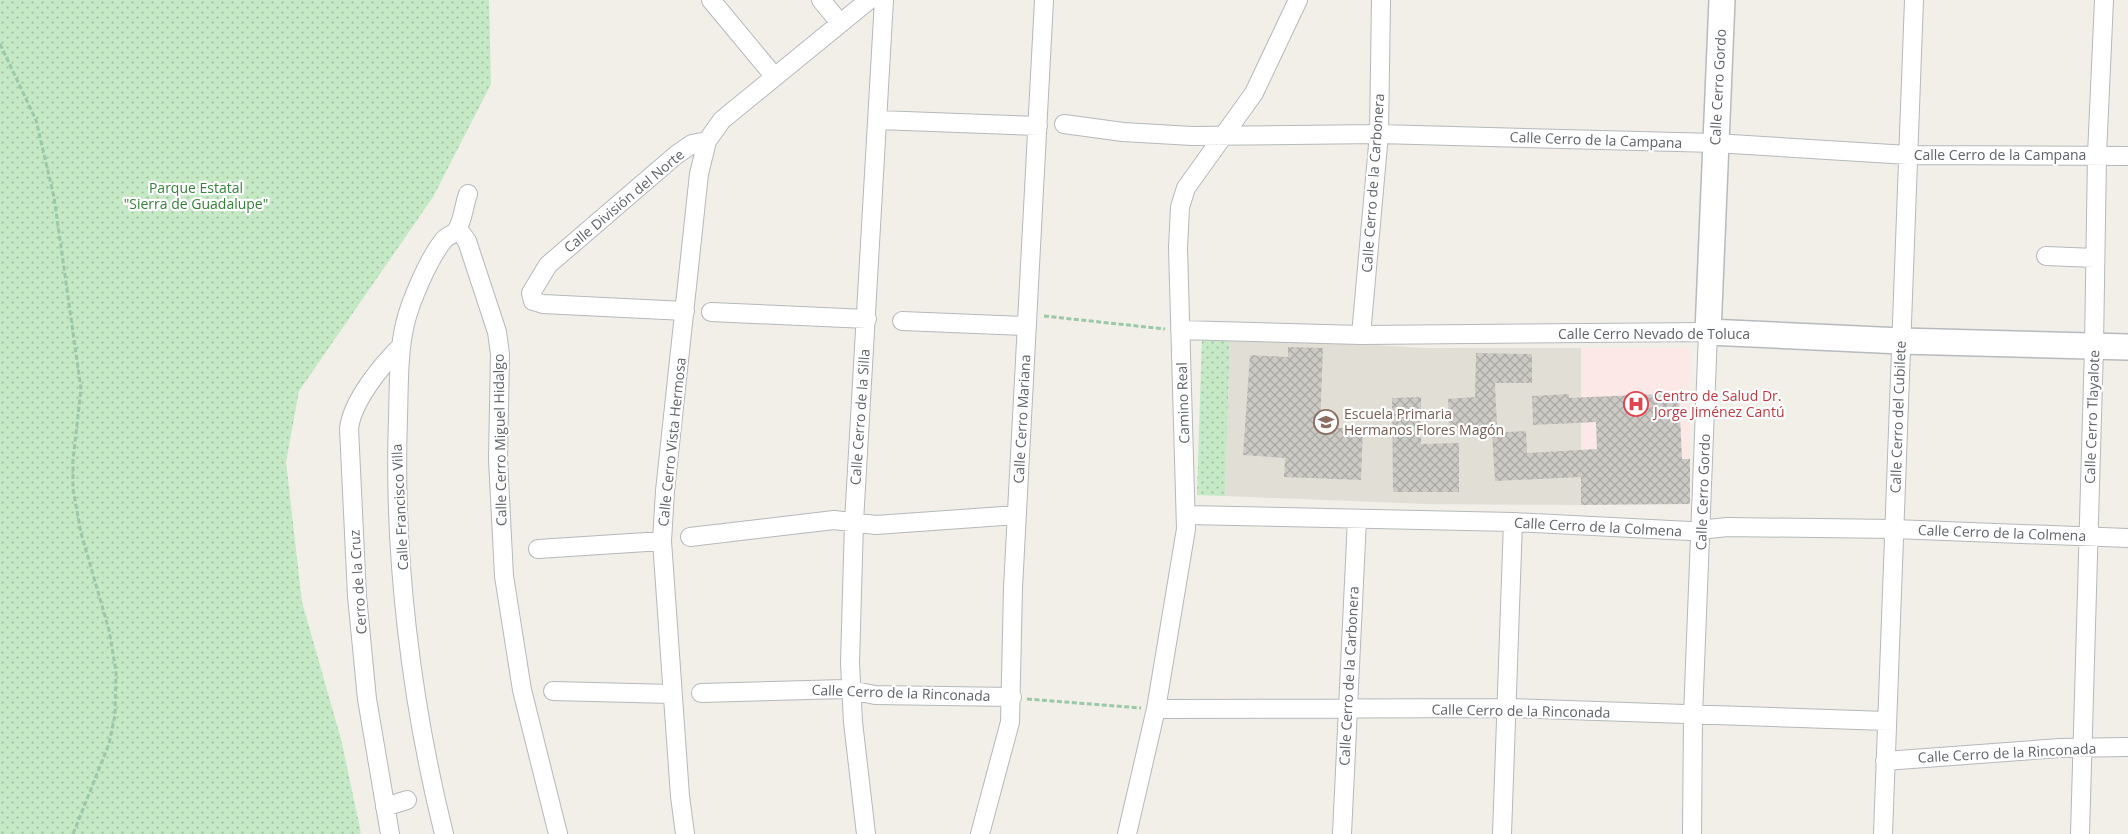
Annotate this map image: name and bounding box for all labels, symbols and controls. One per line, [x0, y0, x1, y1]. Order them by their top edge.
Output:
street label: Calle Cerro Gordo [1705, 28, 1730, 146]
street label: Calle Cerro de la Carbonera [1357, 93, 1388, 273]
street label: Calle Cerro de la Campana [1509, 127, 1683, 152]
street label: Calle División del Norte [560, 145, 688, 257]
street label: Calle Cerro de la Campana [1914, 145, 2086, 164]
park label: Parque Estatal "Sierra de Guadalupe" [124, 178, 268, 213]
street label: Calle Cerro Nevado de Toluca [1558, 324, 1750, 343]
street label: Calle Cerro del Cubilete [1885, 340, 1910, 494]
street label: Calle Cerro de la Silla [845, 348, 874, 486]
street label: Calle Cerro Tlayalote [2080, 350, 2103, 484]
street label: Calle Cerro Miguel Hidalgo [488, 354, 511, 526]
street label: Calle Cerro Mariana [1009, 354, 1034, 484]
street label: Calle Cerro Vista Hermosa [653, 356, 690, 527]
street label: Camino Real [1172, 362, 1193, 444]
place label: Centro de Salud Dr. Jorge Jiménez Cantú [1652, 386, 1785, 421]
hospital icon: Centro de Salud Dr. Jorge Jiménez Cantú [1623, 391, 1649, 417]
place label: Escuela Primaria Hermanos Flores Magón [1344, 404, 1504, 439]
school or university icon: Escuela Primaria Hermanos Flores Magón [1313, 409, 1339, 435]
street label: Calle Cerro Gordo [1691, 433, 1714, 551]
street label: Calle Francisco Villa [387, 443, 412, 571]
street label: Calle Cerro de la Colmena [1513, 513, 1683, 540]
street label: Calle Cerro de la Colmena [1918, 520, 2086, 545]
street label: Cerro de la Cruz [344, 529, 371, 635]
street label: Calle Cerro de la Carbonera [1334, 586, 1363, 766]
street label: Calle Cerro de la Rinconada [811, 680, 991, 705]
street label: Calle Cerro de la Rinconada [1431, 699, 1611, 722]
street label: Calle Cerro de la Rinconada [1917, 738, 2097, 767]

